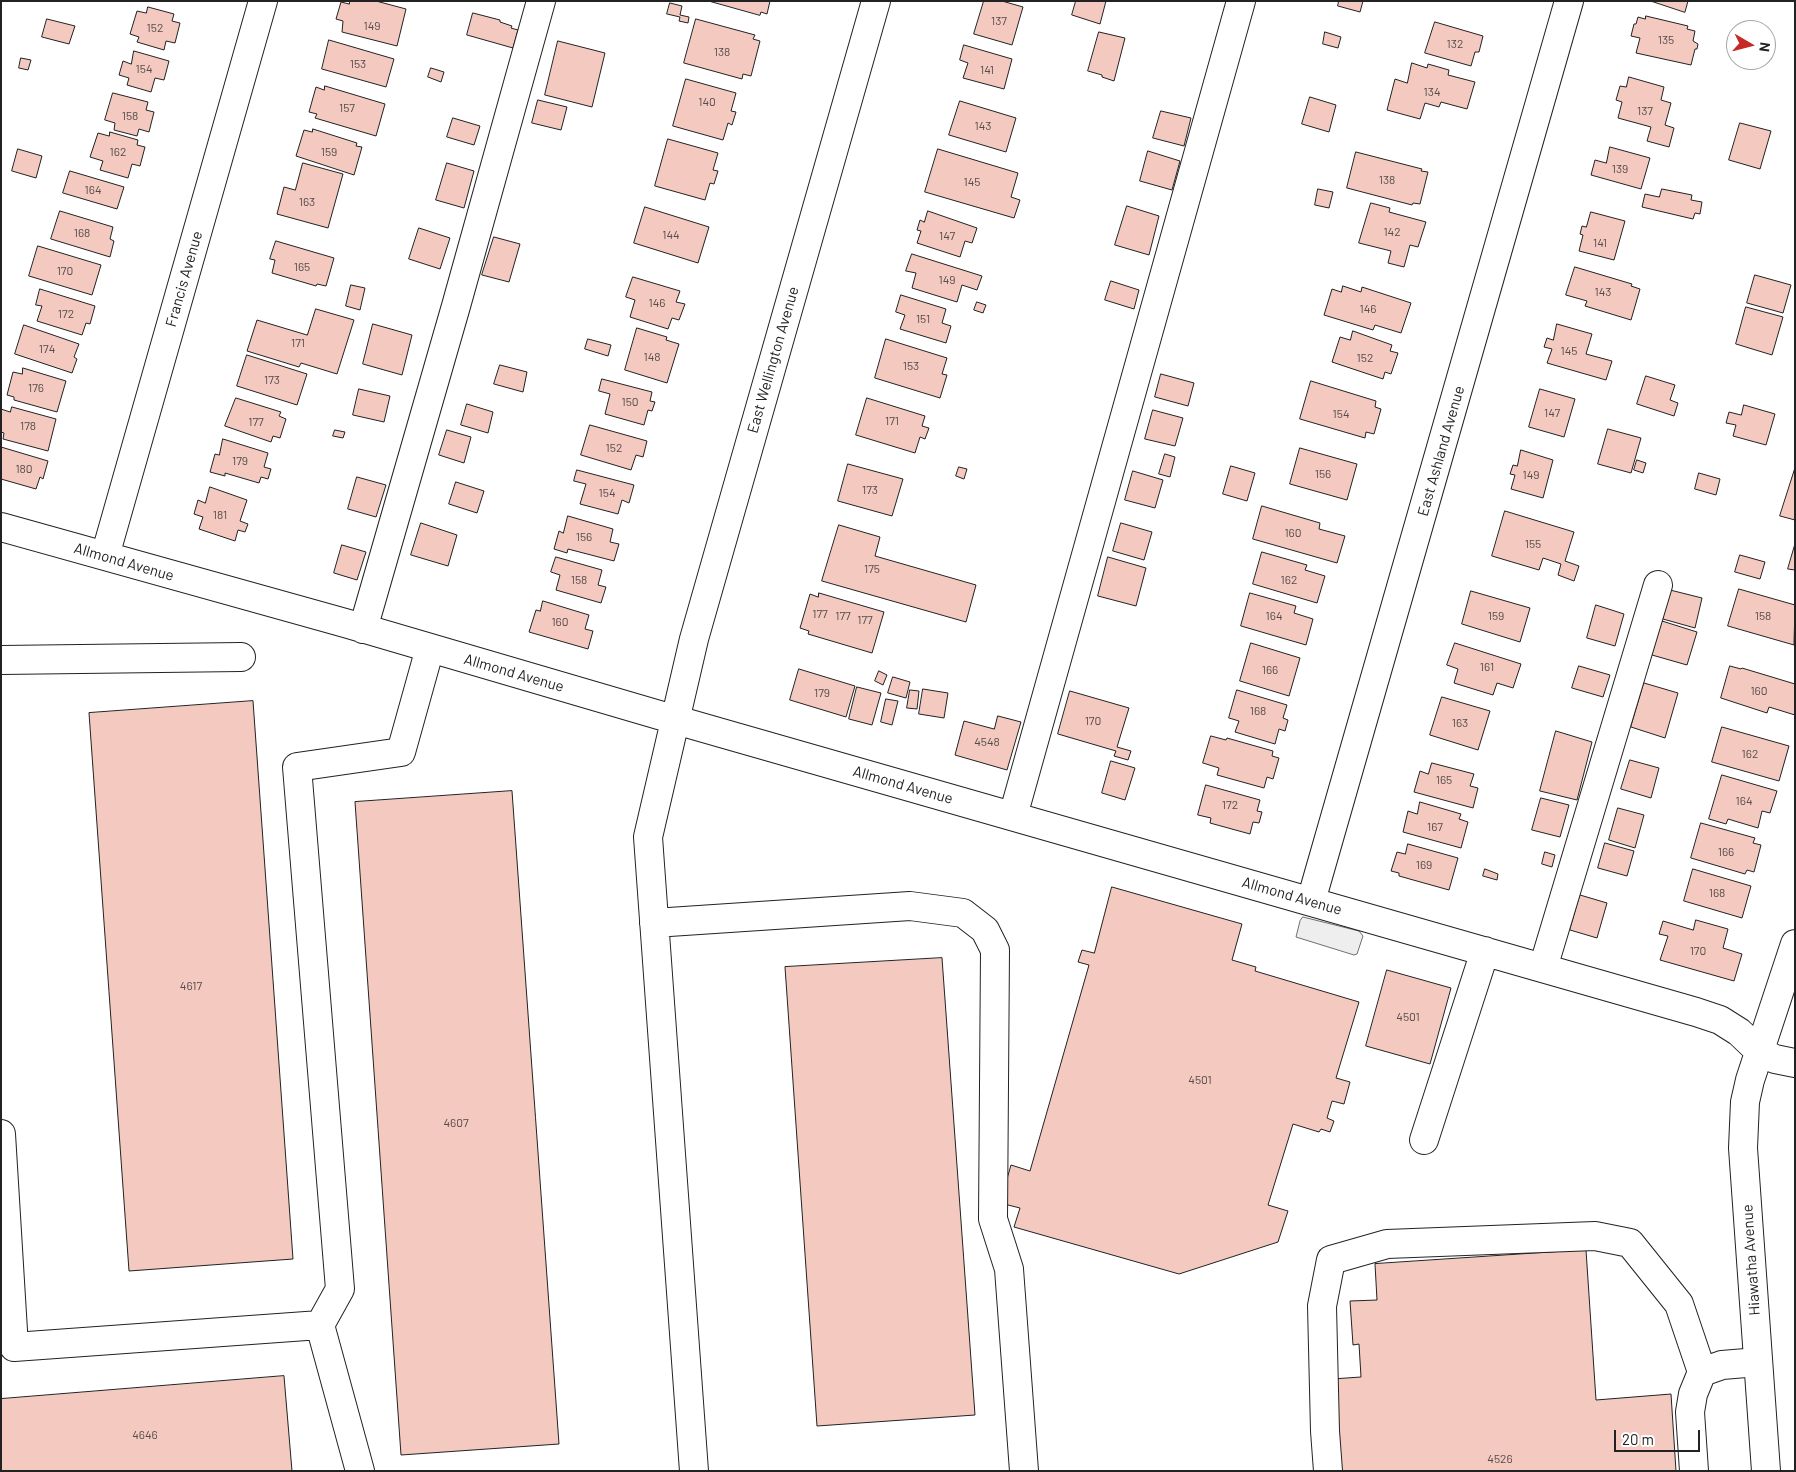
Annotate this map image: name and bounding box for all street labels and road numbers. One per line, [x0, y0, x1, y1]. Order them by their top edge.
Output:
street label: Francis Avenue [162, 229, 206, 329]
street label: East Wellington Avenue [743, 285, 803, 435]
street label: East Ashland Avenue [1414, 384, 1468, 518]
street label: Allmond Avenue [72, 539, 176, 585]
street label: Allmond Avenue [462, 650, 566, 696]
street label: Allmond Avenue [851, 762, 955, 808]
street label: Allmond Avenue [1240, 873, 1344, 919]
street label: Hiawatha Avenue [1738, 1204, 1764, 1316]

